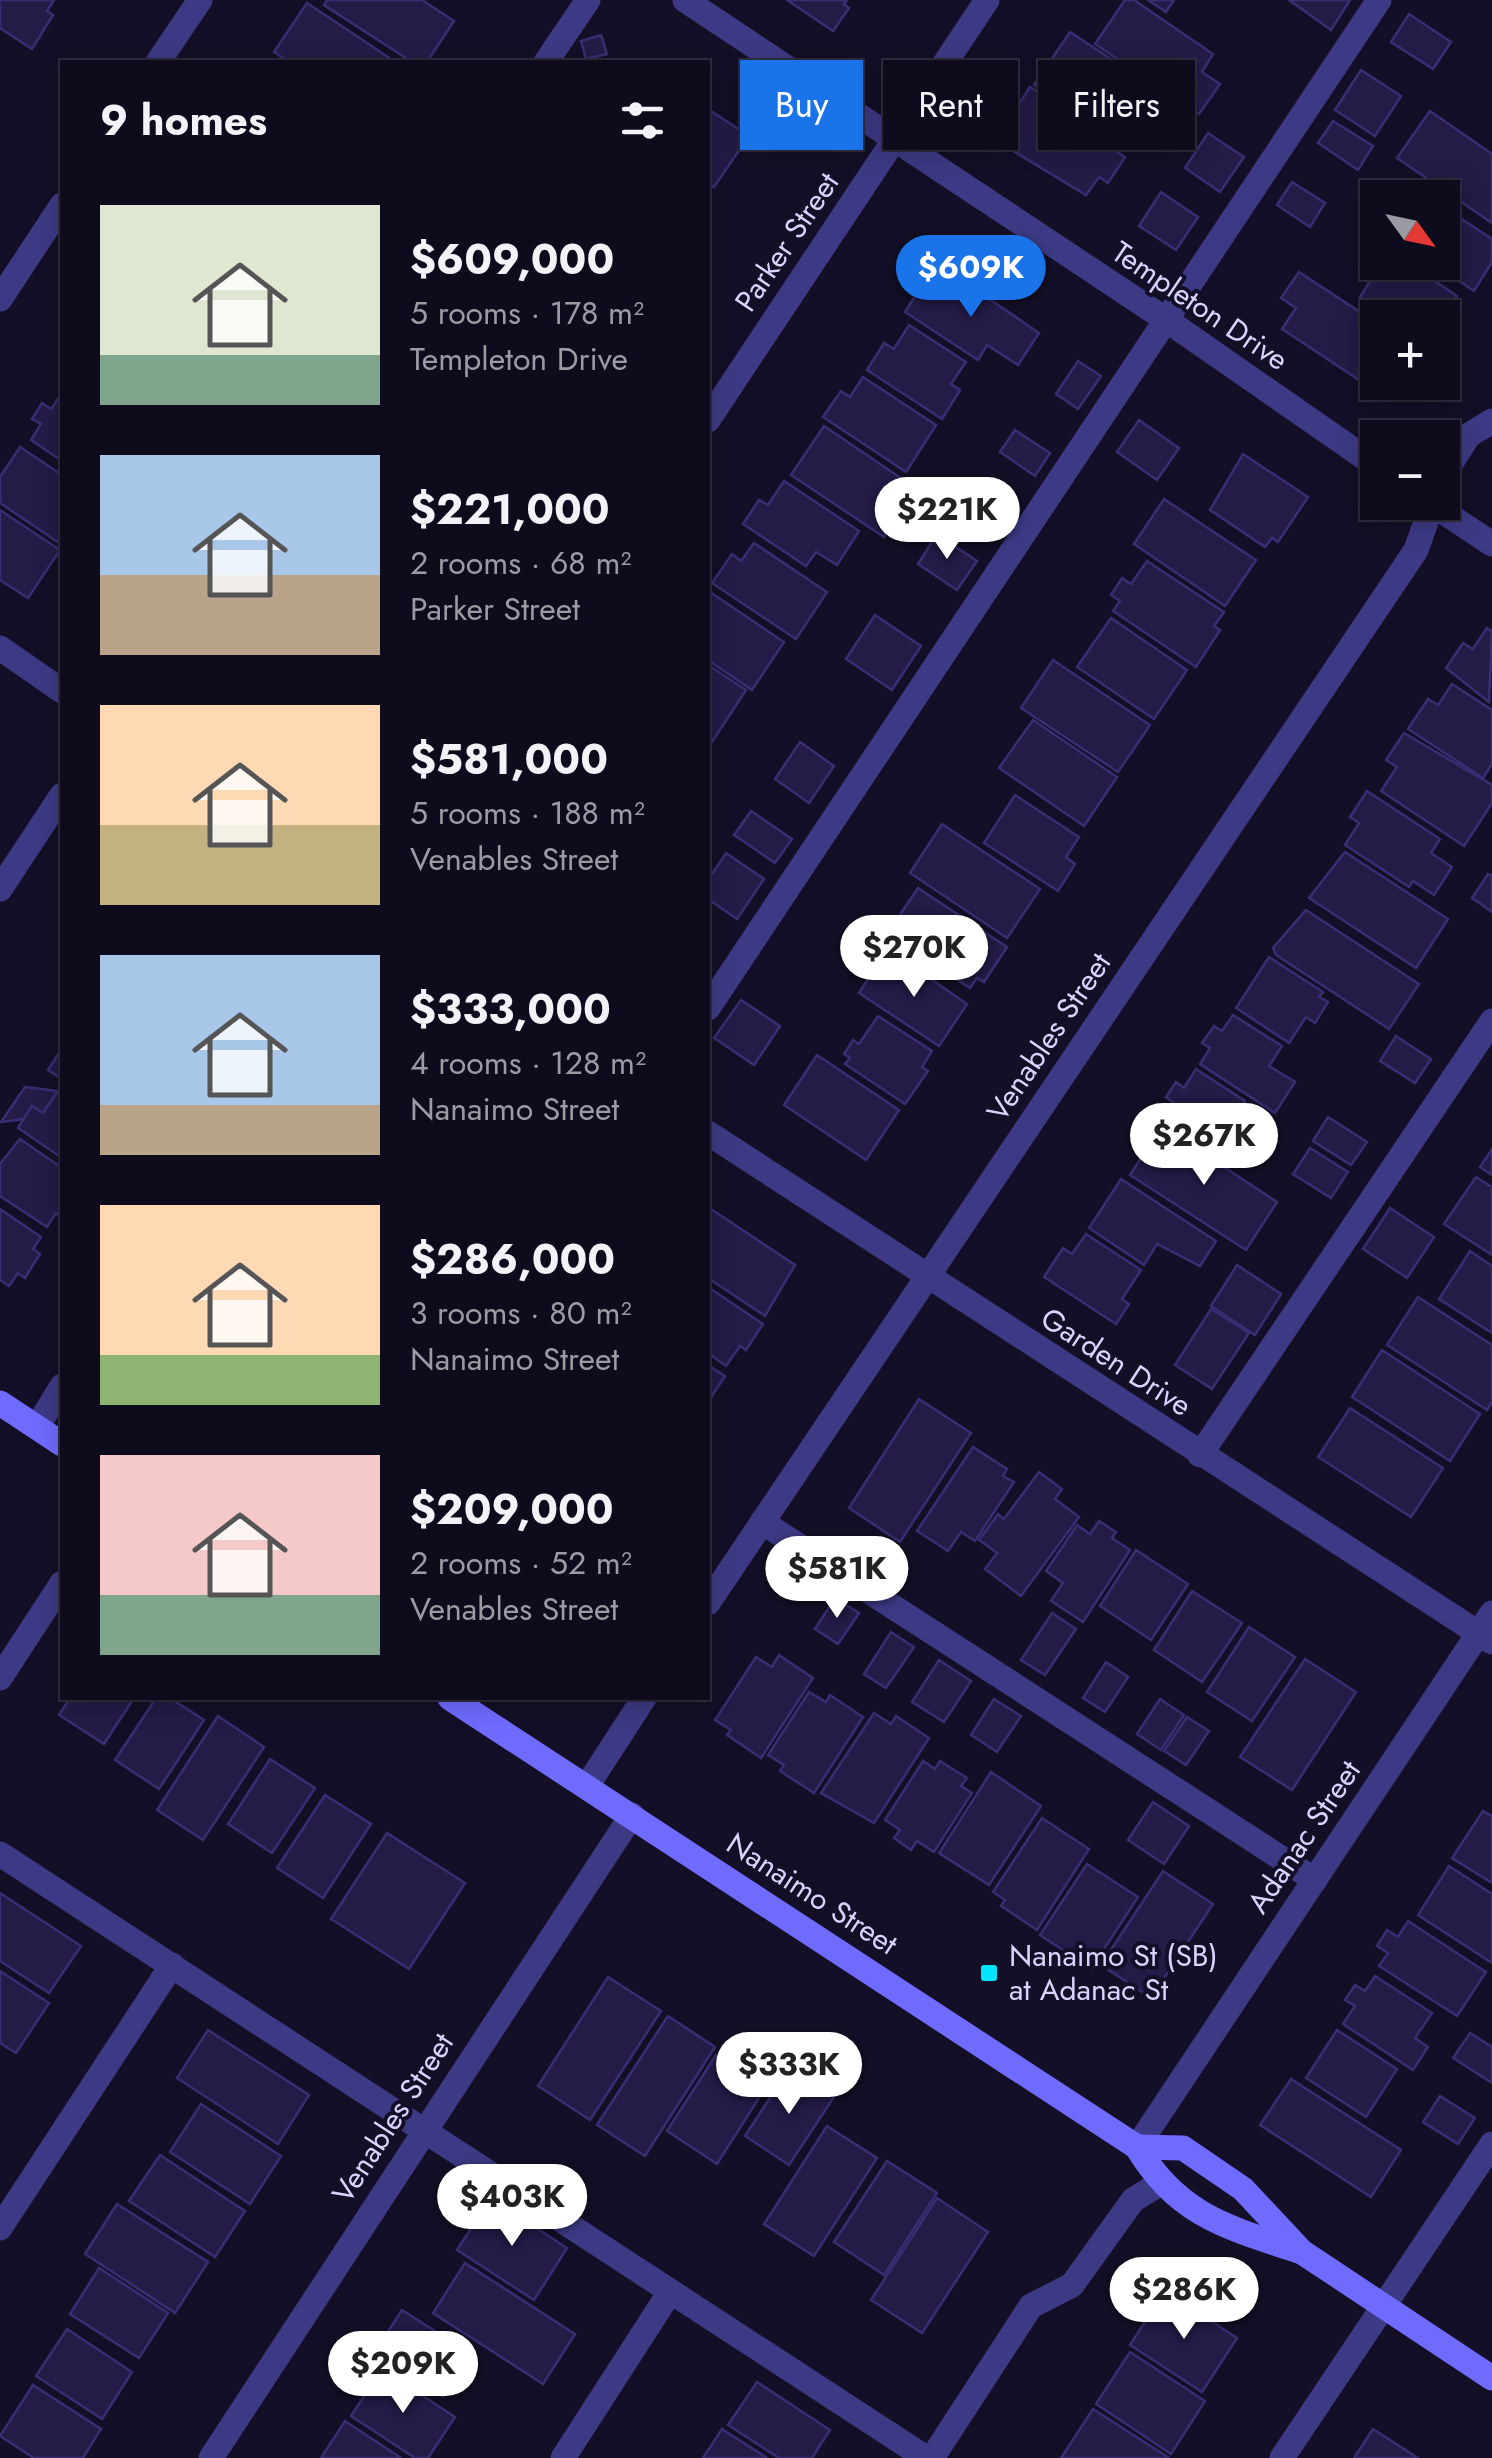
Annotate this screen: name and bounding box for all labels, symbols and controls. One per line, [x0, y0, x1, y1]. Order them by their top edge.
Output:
chip: Buy [740, 60, 863, 150]
chip: Rent [883, 60, 1018, 150]
chip: Filters [1038, 60, 1195, 150]
text: 9 homes [100, 90, 267, 151]
icon: filters [615, 93, 670, 148]
street label: Parker Street [724, 163, 849, 320]
north arrow [1360, 180, 1460, 280]
map controls [1360, 180, 1460, 520]
text: $609,000 [410, 229, 614, 290]
street label: Templeton Drive [1104, 231, 1297, 381]
pin: $609K [901, 235, 1041, 320]
text: $609K [918, 244, 1024, 290]
icon: home [180, 245, 300, 365]
text: 5 rooms · 178 m² [410, 290, 644, 336]
button: + [1360, 300, 1460, 400]
text: Templeton Drive [410, 336, 628, 382]
button: − [1360, 420, 1460, 520]
pin: $221K [877, 477, 1017, 562]
text: $221,000 [410, 479, 610, 540]
text: $221K [897, 486, 997, 532]
icon: home [180, 495, 300, 615]
text: 2 rooms · 68 m² [410, 540, 631, 586]
text: Parker Street [410, 586, 580, 632]
text: $581,000 [410, 729, 608, 790]
icon: home [180, 745, 300, 865]
text: 5 rooms · 188 m² [410, 790, 645, 836]
text: Venables Street [410, 836, 618, 882]
pin: $270K [844, 915, 984, 1000]
text: $270K [862, 924, 966, 970]
street label: Venables Street [976, 943, 1121, 1130]
text: $333,000 [410, 979, 611, 1040]
icon: home [180, 995, 300, 1115]
text: 4 rooms · 128 m² [410, 1040, 646, 1086]
text: Nanaimo Street [410, 1086, 619, 1132]
pin: $267K [1134, 1103, 1274, 1188]
text: $267K [1152, 1112, 1256, 1158]
text: $286,000 [410, 1229, 615, 1290]
icon: home [180, 1245, 300, 1365]
text: 3 rooms · 80 m² [410, 1290, 631, 1336]
street label: Garden Drive [1032, 1297, 1200, 1426]
text: Nanaimo Street [410, 1336, 619, 1382]
text: $209,000 [410, 1479, 614, 1540]
icon: home [180, 1495, 300, 1615]
pin: $581K [767, 1536, 907, 1621]
text: 2 rooms · 52 m² [410, 1540, 632, 1586]
text: $581K [787, 1545, 887, 1591]
text: Venables Street [410, 1586, 618, 1632]
street label: Adanac Street [1236, 1751, 1371, 1922]
street label: Nanaimo Street [718, 1822, 907, 1965]
place label: Nanaimo St (SB) at Adanac St [1009, 1934, 1218, 2011]
marker: Nanaimo St (SB) at Adanac St [978, 1962, 1000, 1984]
street label: Venables Street [321, 2024, 464, 2211]
pin: $333K [719, 2032, 859, 2117]
text: $333K [738, 2041, 840, 2087]
pin: $403K [442, 2164, 582, 2249]
text: $403K [459, 2173, 565, 2219]
pin: $286K [1114, 2257, 1254, 2342]
text: $286K [1132, 2266, 1236, 2312]
pin: $209K [333, 2331, 473, 2416]
text: $209K [350, 2340, 456, 2386]

